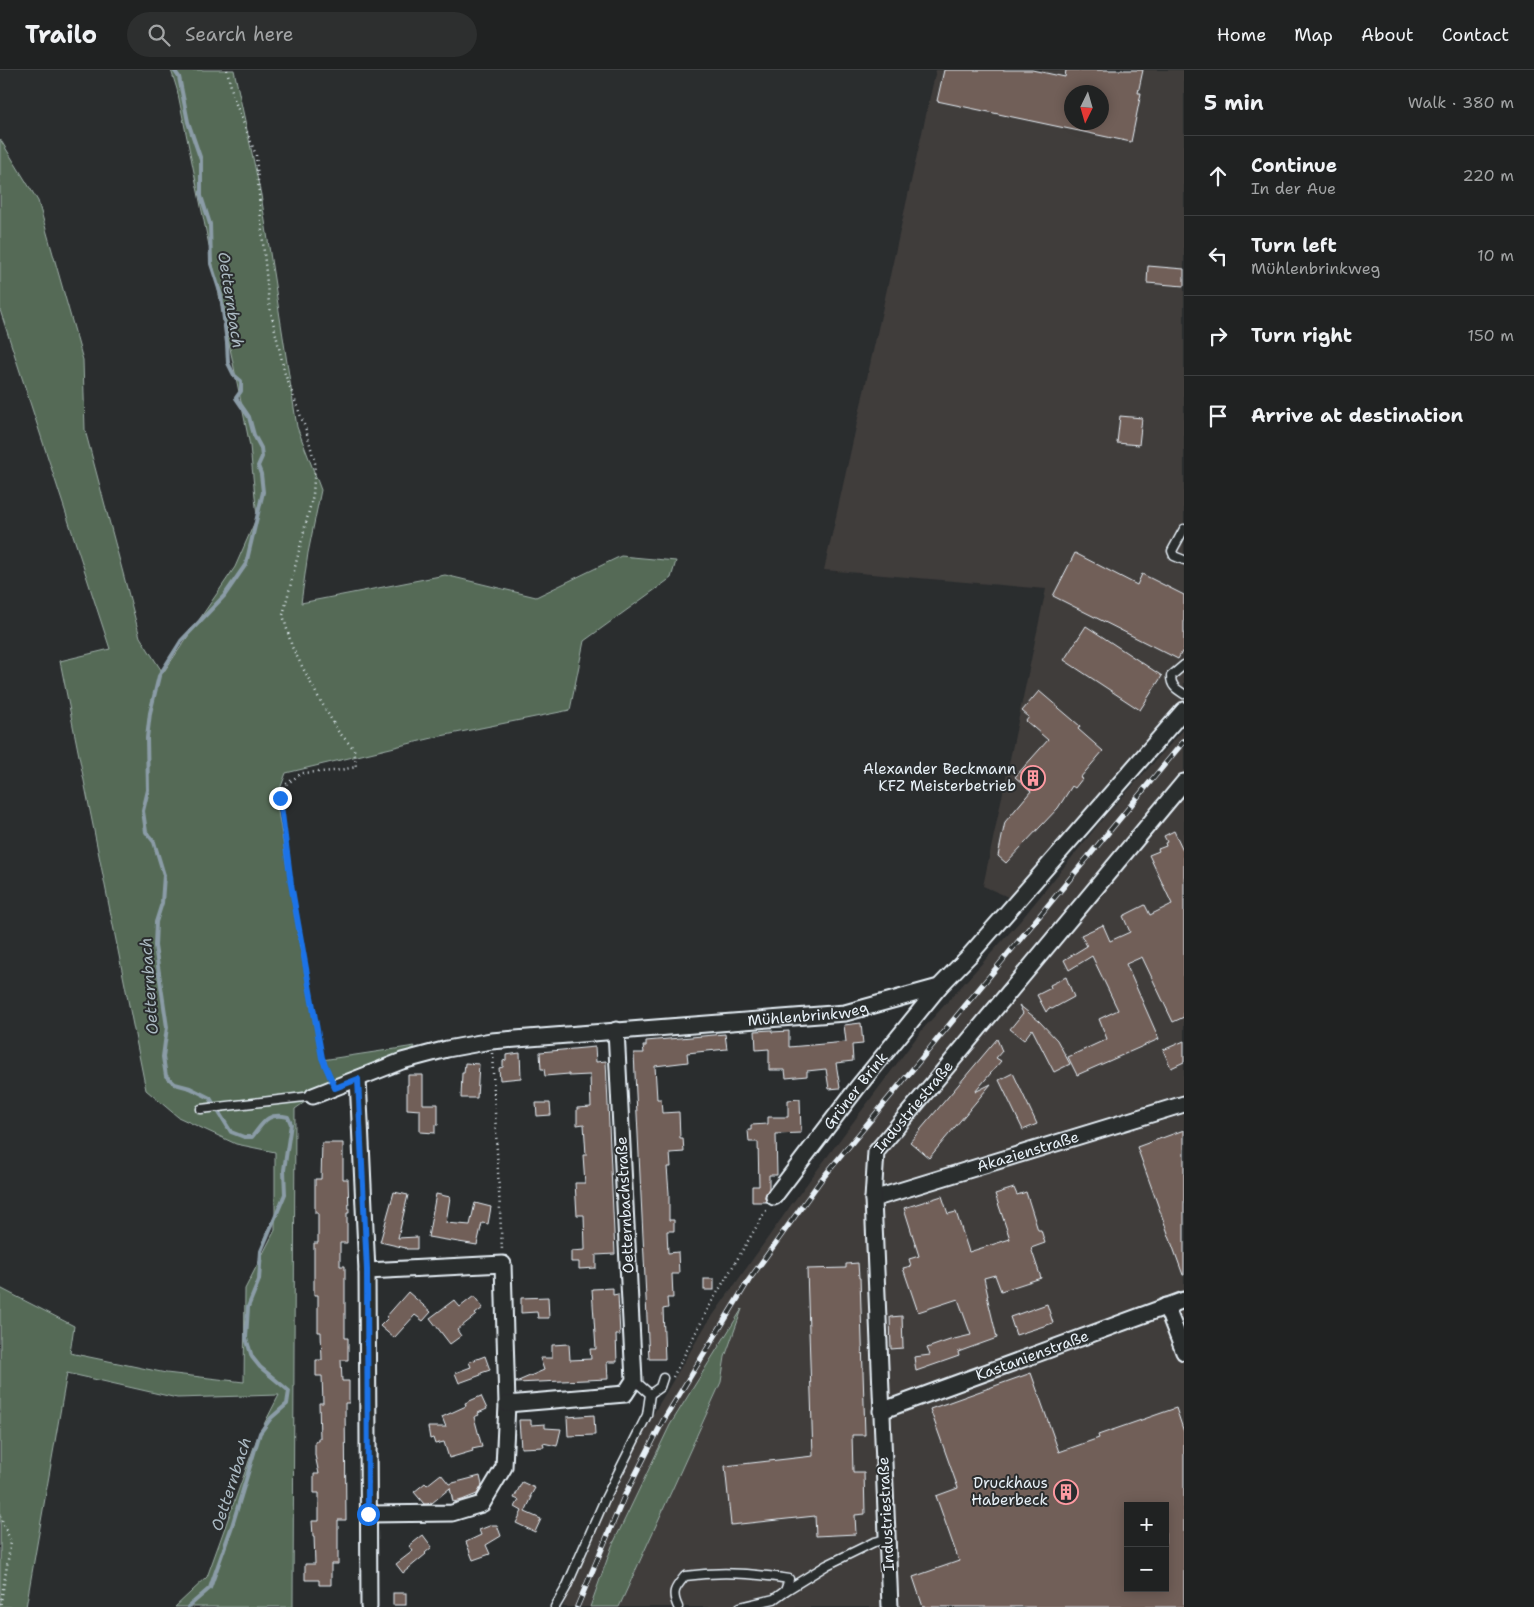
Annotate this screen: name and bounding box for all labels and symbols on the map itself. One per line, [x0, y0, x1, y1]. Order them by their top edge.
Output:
north arrow [1064, 85, 1109, 130]
water label: Oetternbach [213, 250, 249, 350]
place label: Alexander Beckmann KFZ Meisterbetrieb [863, 759, 1016, 796]
building icon: Alexander Beckmann KFZ Meisterbetrieb [1020, 765, 1046, 791]
route end [269, 787, 292, 810]
water label: Oetternbach [135, 937, 163, 1035]
street label: Mühlenbrinkweg [747, 997, 870, 1031]
street label: Grüner Brink [819, 1048, 892, 1134]
street label: Industriestraße [869, 1057, 958, 1157]
street label: Akazienstraße [974, 1127, 1081, 1177]
street label: Oetternbachstraße [611, 1136, 639, 1274]
street label: Kastanienstraße [973, 1326, 1092, 1386]
water label: Oetternbach [206, 1434, 256, 1534]
street label: Industriestraße [873, 1456, 899, 1572]
place label: Druckhaus Haberbeck [971, 1473, 1048, 1510]
building icon: Druckhaus Haberbeck [1053, 1479, 1079, 1505]
route start [357, 1503, 380, 1526]

